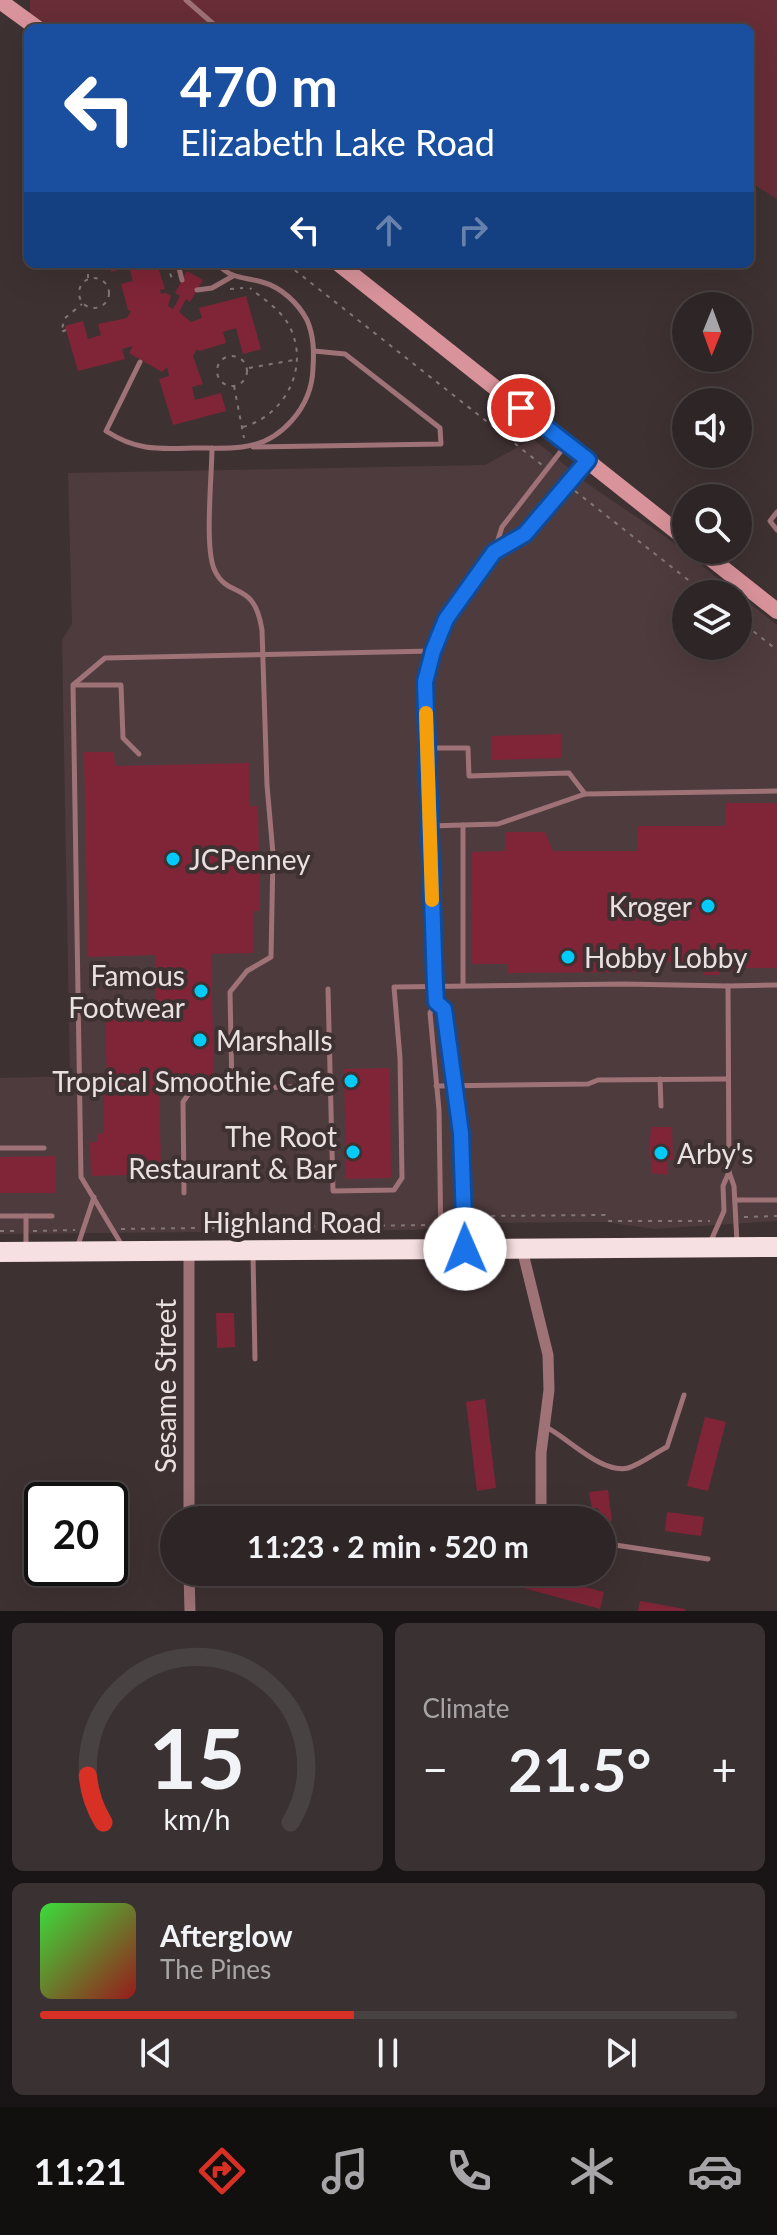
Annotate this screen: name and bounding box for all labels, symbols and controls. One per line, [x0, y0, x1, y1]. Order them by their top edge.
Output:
text: 470 m [180, 52, 338, 119]
icon: left [48, 56, 152, 160]
text: Elizabeth Lake Road [180, 120, 495, 164]
icon: left [283, 208, 327, 252]
icon: ahead [367, 208, 411, 252]
icon: right [451, 208, 495, 252]
north arrow [672, 292, 752, 372]
map controls [672, 292, 752, 660]
pin [487, 374, 555, 442]
icon: arrive [499, 386, 543, 430]
button: sound [672, 388, 752, 468]
button: search [672, 484, 752, 564]
button: layers [672, 580, 752, 660]
place label: JCPenney [189, 842, 311, 876]
marker: JCPenney [164, 850, 182, 868]
place label: Kroger [609, 889, 692, 923]
marker: Kroger [699, 897, 717, 915]
place label: Hobby Lobby [584, 940, 748, 974]
marker: Hobby Lobby [559, 948, 577, 966]
place label: Famous Footwear [68, 958, 185, 1024]
marker: Famous Footwear [192, 982, 210, 1000]
place label: Marshalls [216, 1023, 333, 1057]
marker: Marshalls [191, 1031, 209, 1049]
place label: Tropical Smoothie Cafe [52, 1064, 335, 1098]
marker: Tropical Smoothie Cafe [342, 1072, 360, 1090]
place label: The Root Restaurant & Bar [128, 1119, 337, 1185]
place label: Arby's [677, 1136, 753, 1170]
marker: The Root Restaurant & Bar [344, 1143, 362, 1161]
marker: Arby's [652, 1144, 670, 1162]
street label: Highland Road [202, 1205, 382, 1239]
position arrow [423, 1207, 507, 1291]
street label: Sesame Street [148, 1299, 182, 1473]
speed limit sign: 20 [24, 1482, 128, 1586]
text: 11:23 · 2 min · 520 m [247, 1528, 529, 1564]
text: Climate [423, 1692, 509, 1724]
text: 15 [149, 1707, 246, 1807]
text: 21.5° [508, 1733, 652, 1805]
text: − [423, 1743, 448, 1795]
text: + [711, 1743, 737, 1795]
text: km/h [164, 1802, 231, 1836]
text: Afterglow [160, 1917, 293, 1953]
text: The Pines [160, 1953, 271, 1985]
icon: previous [134, 2031, 178, 2075]
icon: pause [366, 2031, 410, 2075]
icon: next [599, 2031, 643, 2075]
icon: directions [194, 2143, 250, 2199]
icon: music [317, 2143, 373, 2199]
icon: phone [441, 2143, 497, 2199]
icon: climate [564, 2143, 620, 2199]
icon: car [687, 2143, 743, 2199]
text: 11:21 [34, 2149, 126, 2193]

